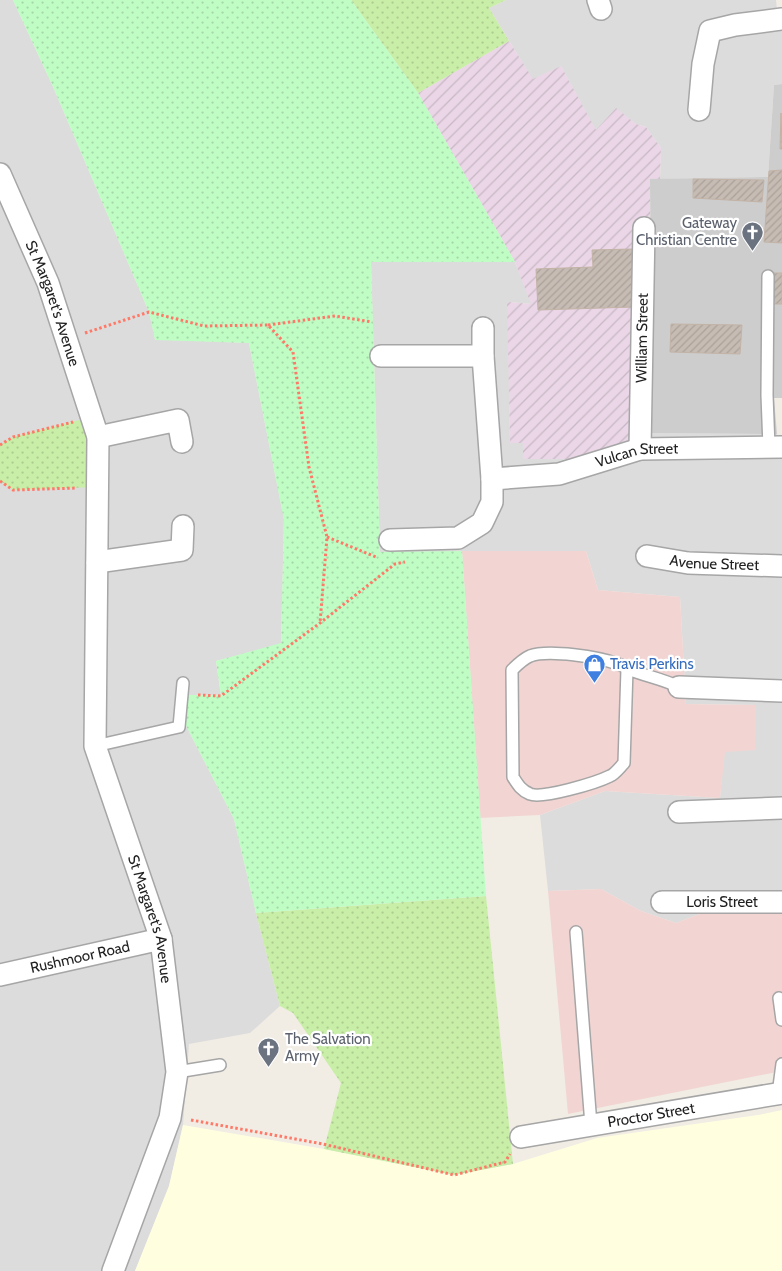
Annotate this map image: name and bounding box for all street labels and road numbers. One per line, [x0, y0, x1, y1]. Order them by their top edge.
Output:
street label: St Margaret's Avenue [21, 238, 84, 369]
street label: William Street [632, 293, 652, 383]
street label: Vulcan Street [593, 439, 678, 471]
street label: Avenue Street [668, 551, 759, 574]
street label: St Margaret's Avenue [124, 853, 175, 984]
street label: Loris Street [686, 893, 758, 911]
street label: Rushmoor Road [29, 937, 131, 977]
street label: Proctor Street [606, 1099, 696, 1131]

